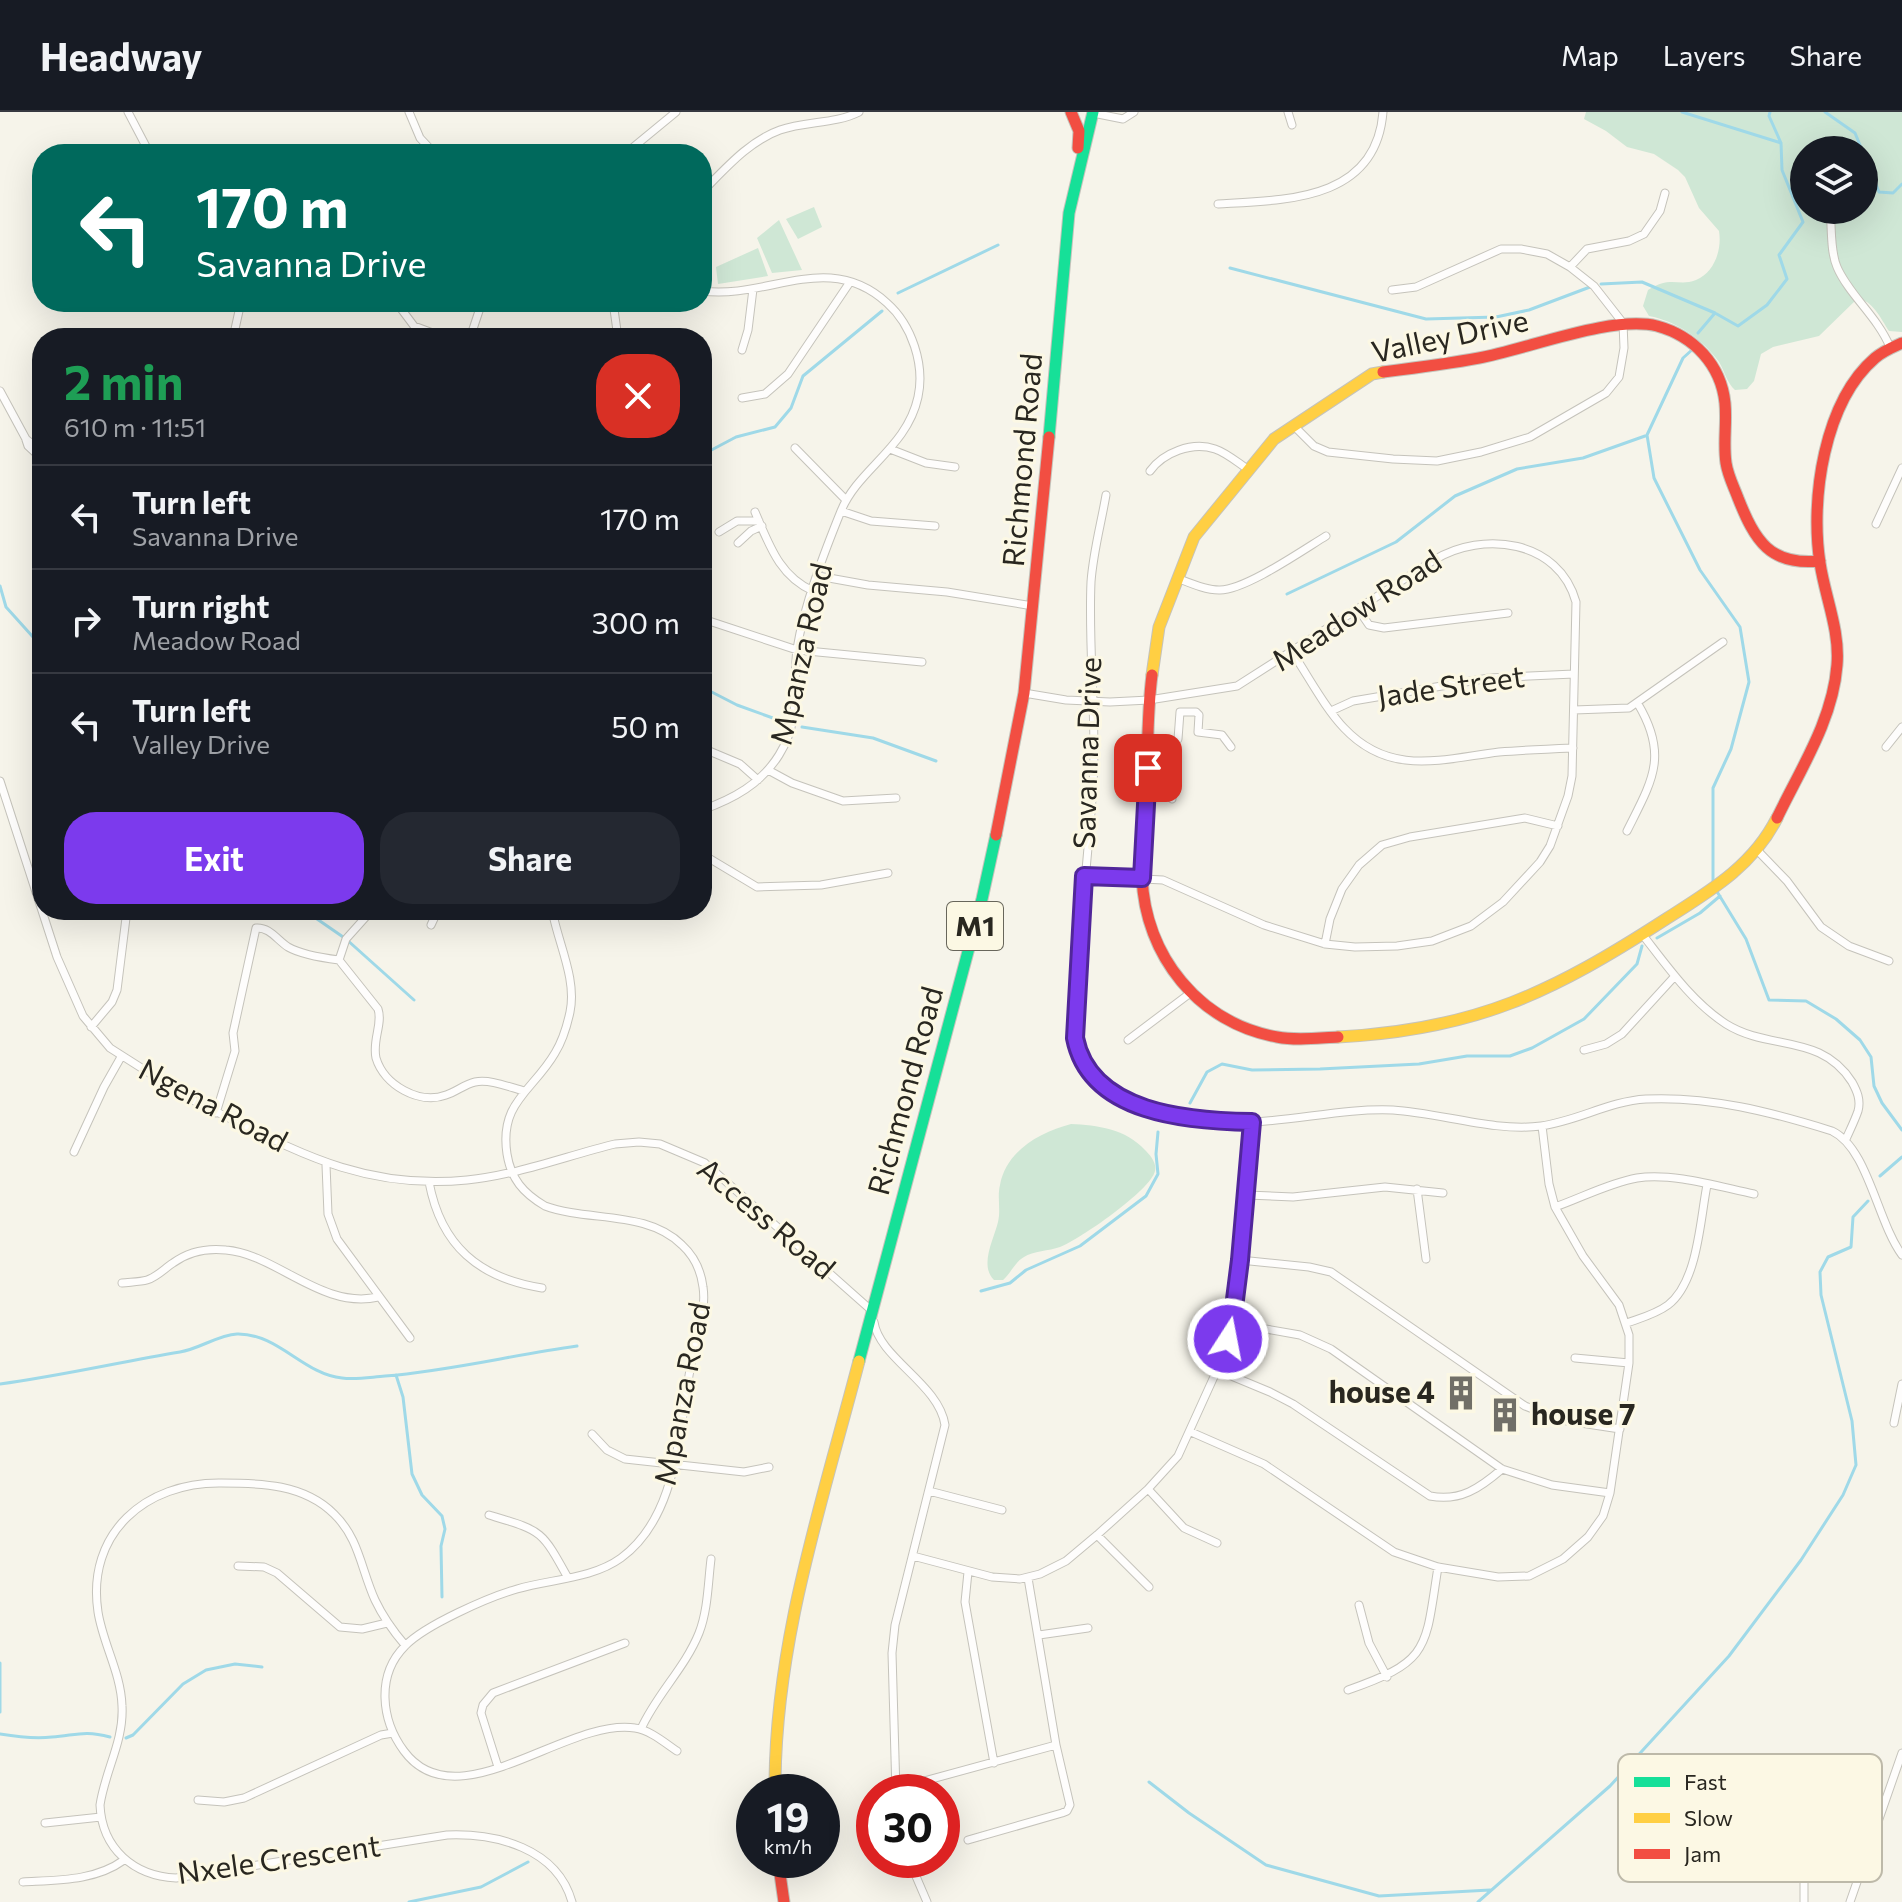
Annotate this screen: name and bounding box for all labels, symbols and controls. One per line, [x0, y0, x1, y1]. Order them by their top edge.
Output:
text: Headway [40, 32, 202, 79]
text: Map [1561, 38, 1619, 72]
text: Layers [1663, 38, 1745, 72]
text: Share [1789, 38, 1862, 72]
map controls [1790, 136, 1878, 224]
button: layers [1790, 136, 1878, 224]
text: 170 m [196, 171, 349, 240]
icon: left [64, 176, 168, 280]
text: Savanna Drive [196, 240, 426, 284]
street label: Valley Drive [1368, 300, 1531, 369]
text: 2 min [64, 351, 184, 410]
street label: Richmond Road [993, 351, 1048, 568]
button: close [596, 354, 680, 438]
text: 610 m · 11:51 [64, 411, 206, 442]
text: Turn left [132, 483, 251, 520]
icon: left [64, 495, 108, 539]
text: 170 m [600, 499, 680, 536]
text: Savanna Drive [132, 520, 298, 551]
street label: Meadow Road [1264, 540, 1447, 677]
street label: Mpanza Road [761, 559, 838, 748]
text: Turn right [132, 587, 269, 624]
icon: right [64, 599, 108, 643]
text: 300 m [592, 603, 680, 640]
text: Meadow Road [132, 624, 301, 655]
street label: Savanna Drive [1064, 656, 1107, 850]
street label: Jade Street [1375, 656, 1527, 713]
text: Turn left [132, 691, 251, 728]
icon: left [64, 703, 108, 747]
text: 50 m [611, 707, 680, 744]
text: Valley Drive [132, 728, 270, 759]
pin [1114, 734, 1182, 802]
icon: arrive [1126, 746, 1170, 790]
button: Exit [64, 812, 364, 904]
button: Share [380, 812, 680, 904]
road number: M1 [947, 902, 1003, 950]
street label: Richmond Road [858, 982, 949, 1199]
street label: Ngena Road [133, 1049, 295, 1158]
street label: Access Road [691, 1149, 844, 1285]
position arrow [1186, 1297, 1270, 1381]
street label: Mpanza Road [645, 1299, 716, 1488]
place label: house 4 [1329, 1372, 1435, 1409]
building icon: house 4 [1442, 1374, 1480, 1412]
place label: house 7 [1531, 1394, 1635, 1431]
building icon: house 7 [1486, 1396, 1524, 1434]
legend [1618, 1754, 1882, 1882]
text: Fast [1684, 1768, 1727, 1795]
speed limit sign: 30 [856, 1774, 960, 1878]
text: 19 [767, 1791, 809, 1840]
text: Slow [1684, 1804, 1733, 1831]
street label: Nxele Crescent [175, 1825, 383, 1890]
text: km/h [764, 1834, 812, 1858]
text: Jam [1684, 1840, 1721, 1867]

